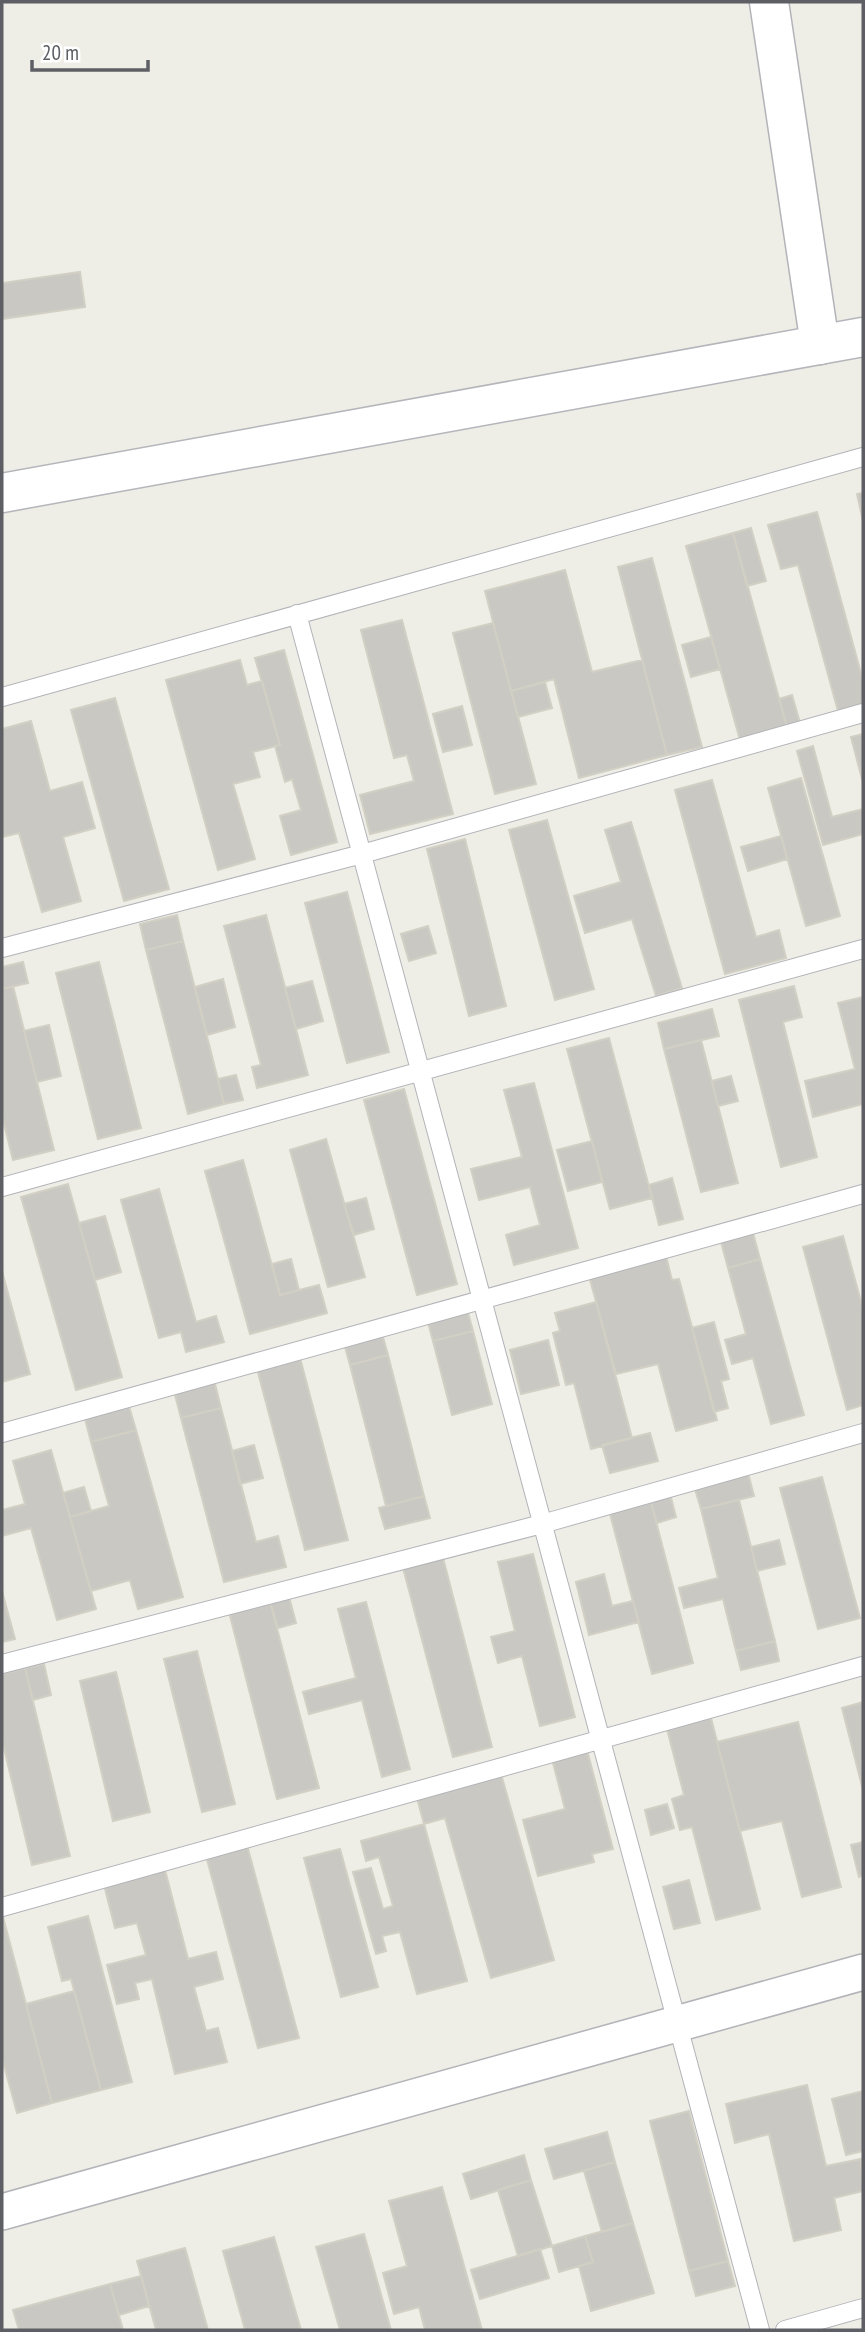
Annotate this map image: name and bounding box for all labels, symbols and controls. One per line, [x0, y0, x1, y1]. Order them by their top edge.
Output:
scale bar [32, 28, 147, 72]
text: 20 m [42, 39, 79, 66]

